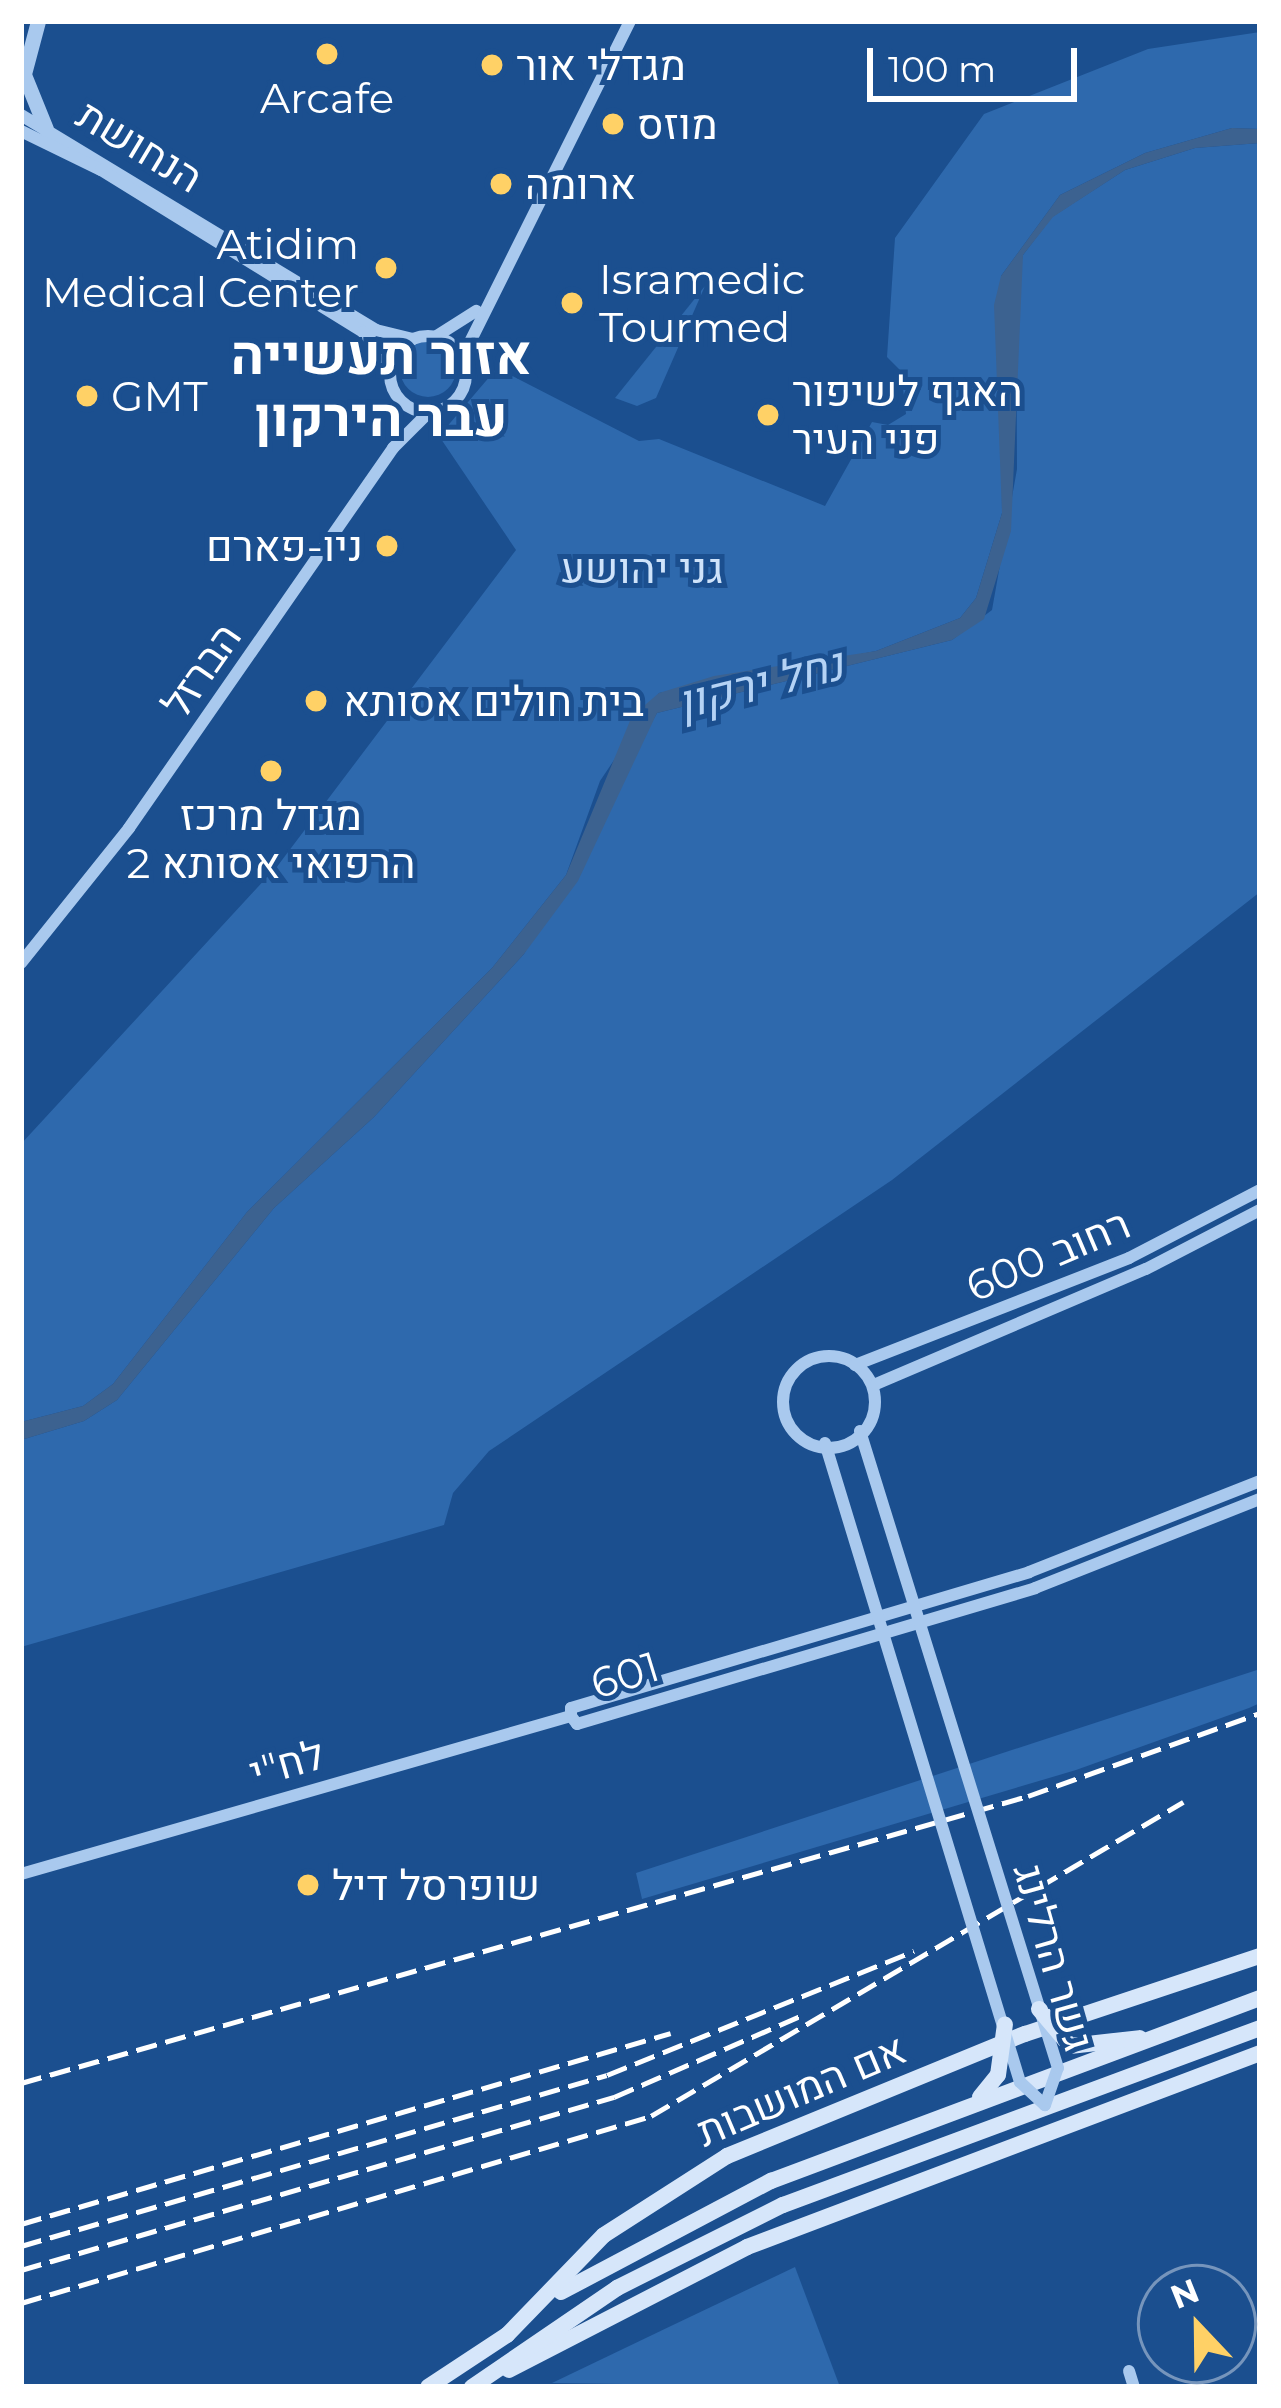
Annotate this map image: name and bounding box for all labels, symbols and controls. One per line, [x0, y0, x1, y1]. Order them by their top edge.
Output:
scale bar [873, 24, 1083, 98]
place label: מגדלי אור [516, 40, 686, 90]
marker: Arcafe [314, 41, 340, 67]
text: 100 m [888, 47, 996, 91]
marker: מגדלי אור [479, 52, 505, 78]
place label: Arcafe [260, 73, 394, 123]
street label: הנחושת [68, 89, 212, 203]
place label: מוזס [637, 99, 718, 149]
marker: מוזס [600, 111, 626, 137]
place label: ארומה [525, 159, 636, 209]
marker: ארומה [488, 171, 514, 197]
place label: Atidim Medical Center [42, 219, 359, 318]
marker: Atidim Medical Center [370, 252, 402, 284]
place label: Isramedic Tourmed [599, 254, 805, 352]
marker: Isramedic Tourmed [556, 287, 588, 319]
district label: אזור תעשייה עבר הירקון [230, 323, 532, 449]
place label: האגף לשיפור פני העיר [792, 366, 1023, 464]
place label: GMT [111, 371, 208, 421]
marker: GMT [74, 383, 100, 409]
marker: האגף לשיפור פני העיר [755, 402, 781, 428]
place label: ניו-פארם [206, 521, 363, 571]
marker: ניו-פארם [374, 533, 400, 559]
park label: גני יהושע [561, 543, 723, 593]
street label: הברזל [151, 613, 251, 727]
water label: נחל ירקון [672, 636, 848, 730]
place label: בית חולים אסותא [343, 676, 644, 726]
marker: בית חולים אסותא [300, 685, 332, 717]
marker: מגדל מרכז הרפואי אסותא 2 [258, 758, 284, 784]
place label: מגדל מרכז הרפואי אסותא 2 [127, 790, 415, 888]
street label: רחוב 600 [959, 1198, 1137, 1312]
street label: 601 [585, 1641, 665, 1709]
street label: לח"י [244, 1728, 330, 1798]
street label: גשר הרלינג [1003, 1858, 1105, 2056]
place label: שופרסל דיל [332, 1860, 540, 1910]
marker: שופרסל דיל [295, 1872, 321, 1898]
street label: אם המושבות [689, 2023, 913, 2157]
north arrow [1137, 2264, 1257, 2384]
text: N [1165, 2270, 1204, 2317]

